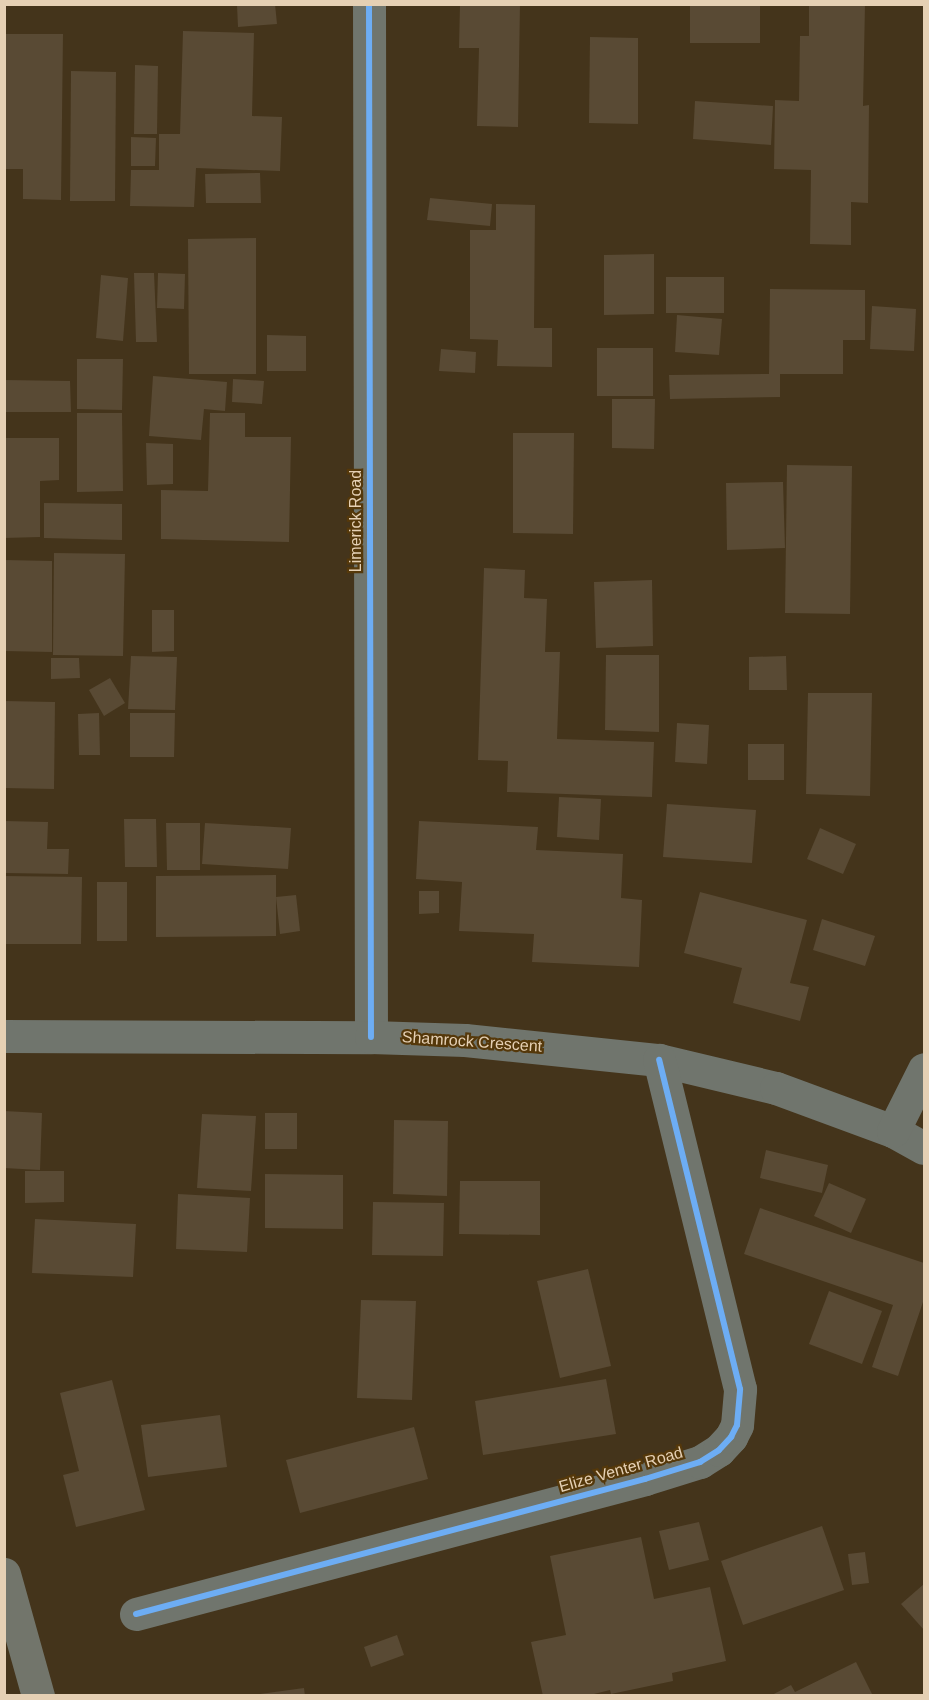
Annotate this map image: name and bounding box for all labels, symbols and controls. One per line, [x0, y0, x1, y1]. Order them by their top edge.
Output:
street label: Limerick Road [346, 470, 366, 572]
street label: Shamrock Crescent [401, 1028, 543, 1056]
street label: Elize Venter Road [557, 1443, 685, 1497]

